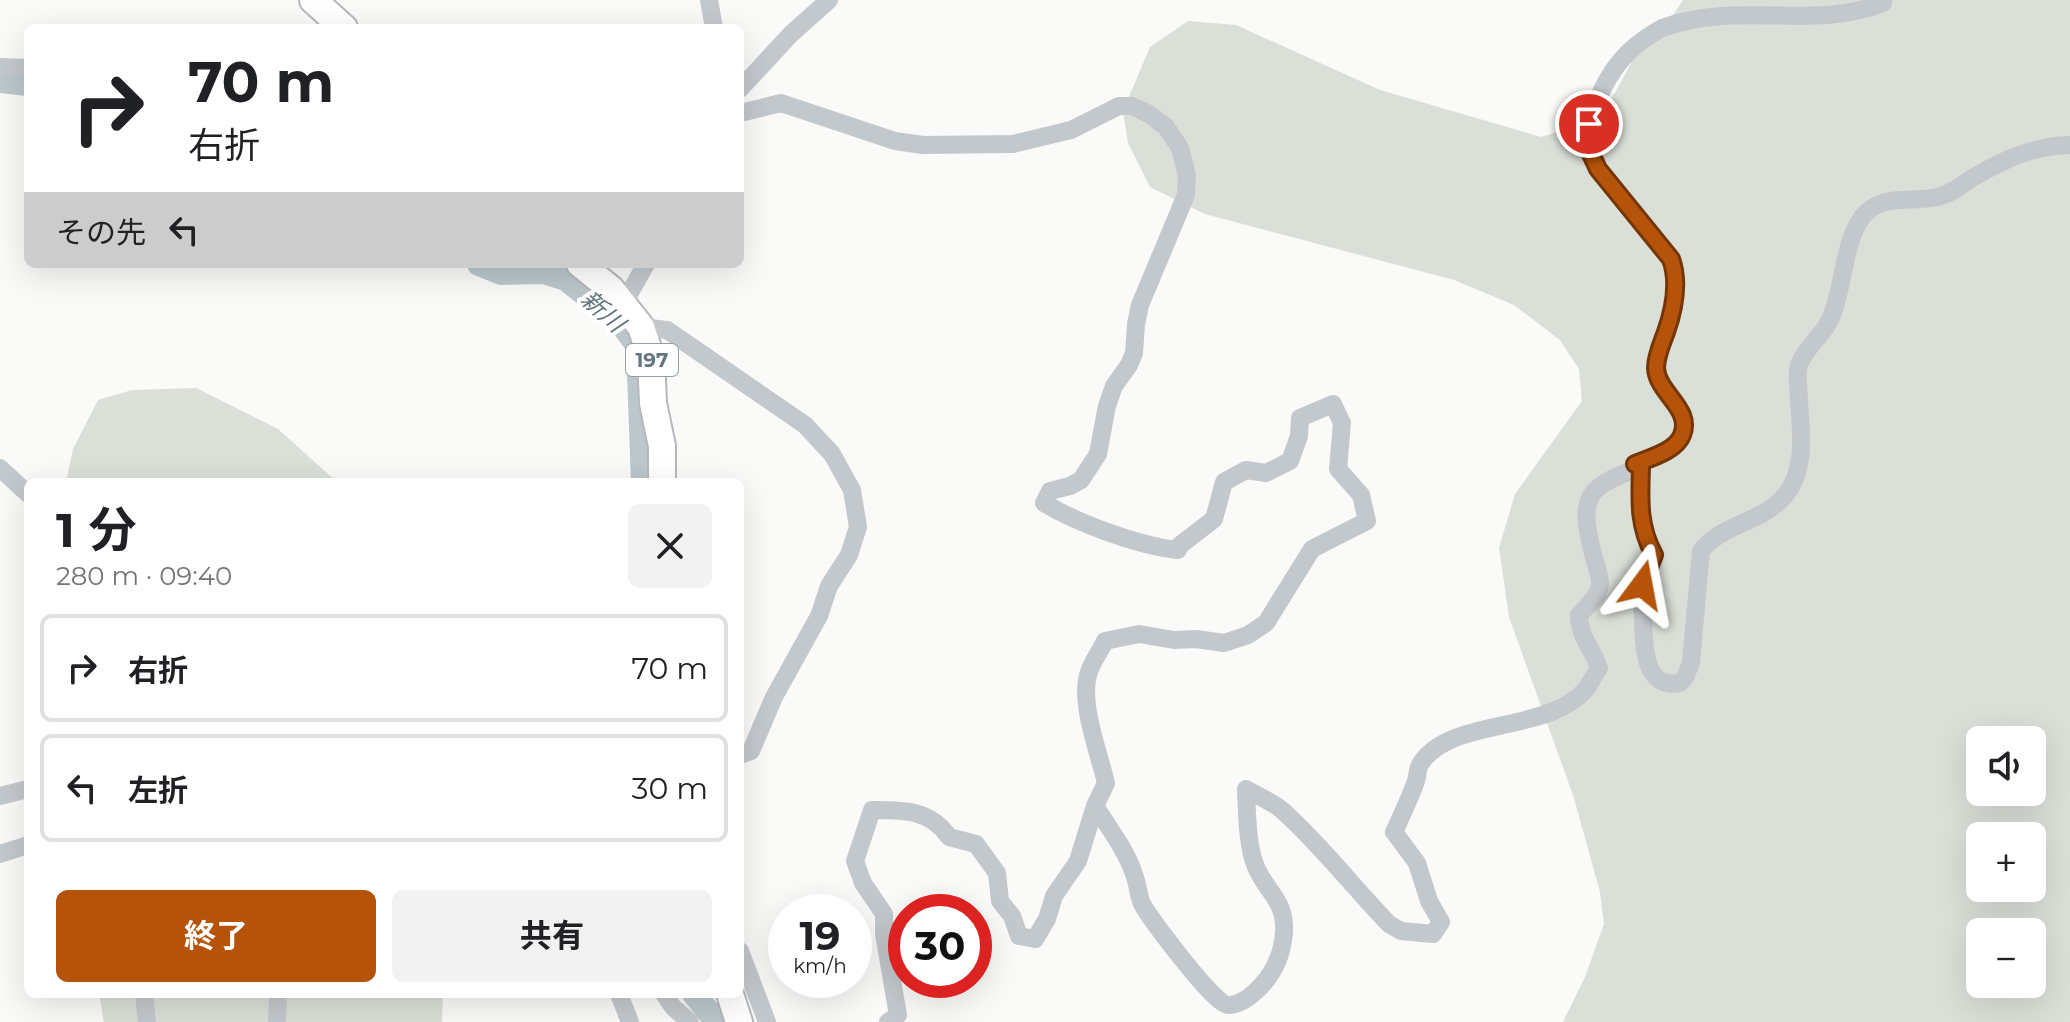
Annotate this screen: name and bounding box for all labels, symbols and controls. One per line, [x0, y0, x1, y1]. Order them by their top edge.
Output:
text: 70 m [188, 48, 334, 116]
icon: right [56, 56, 160, 160]
pin [1555, 90, 1623, 158]
icon: arrive [1567, 102, 1611, 146]
text: 右折 [188, 123, 260, 167]
icon: left [162, 208, 206, 252]
text: その先 [56, 214, 146, 251]
water label: 新川 [575, 284, 633, 340]
road number: 197 [626, 344, 678, 376]
text: 1 分 [56, 501, 136, 559]
button: close [628, 504, 712, 588]
position arrow [1600, 543, 1684, 627]
text: 280 m · 09:40 [56, 560, 232, 592]
icon: right [60, 646, 104, 690]
text: 70 m [631, 650, 708, 687]
text: 右折 [128, 652, 188, 689]
map controls [1966, 726, 2046, 998]
button: sound [1966, 726, 2046, 806]
icon: left [60, 766, 104, 810]
text: 30 m [632, 770, 708, 807]
text: 左折 [128, 772, 188, 809]
button: + [1966, 822, 2046, 902]
button: 終了 [56, 890, 376, 982]
button: 共有 [392, 890, 712, 982]
speed limit sign: 30 [888, 894, 992, 998]
text: 19 [799, 911, 841, 960]
button: − [1966, 918, 2046, 998]
text: km/h [793, 954, 847, 978]

